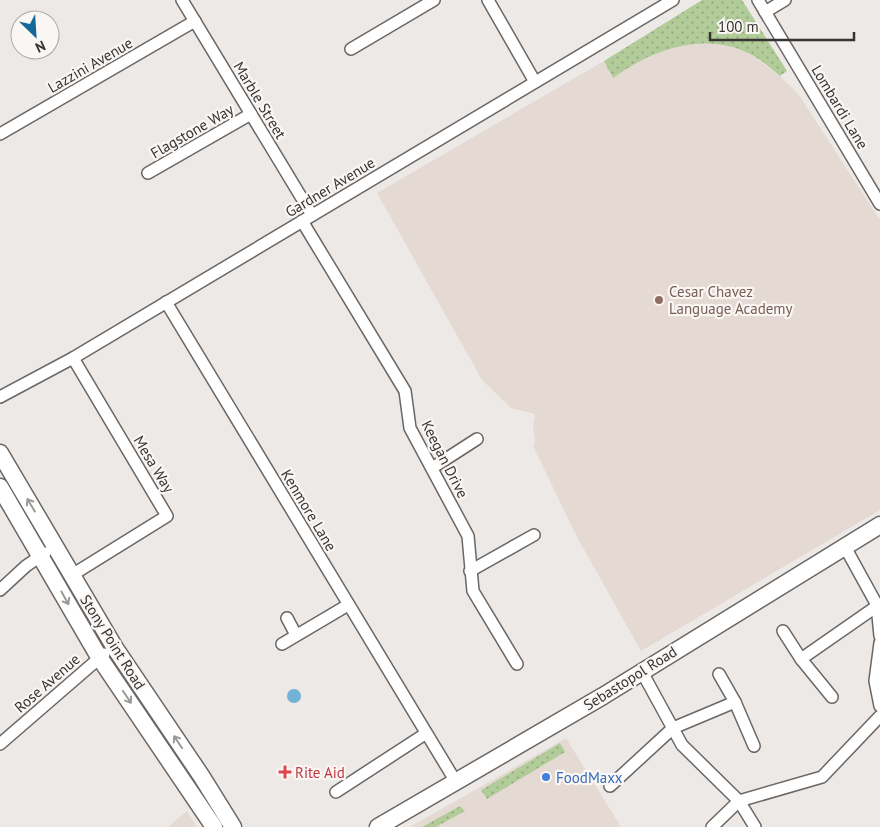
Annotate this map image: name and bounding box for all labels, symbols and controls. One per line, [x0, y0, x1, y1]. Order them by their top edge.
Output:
north arrow [10, 10, 60, 60]
scale bar [710, 10, 854, 42]
text: 100 m [718, 17, 759, 36]
street label: Lazzini Avenue [44, 33, 136, 97]
text: N [33, 37, 48, 57]
street label: Marble Street [229, 58, 291, 142]
street label: Lombardi Lane [808, 62, 872, 152]
street label: Flagstone Way [147, 100, 237, 162]
street label: Gardner Avenue [282, 153, 378, 221]
place label: Cesar Chavez Language Academy [669, 282, 793, 318]
marker: Cesar Chavez Language Academy [653, 294, 665, 306]
street label: Keegan Drive [417, 417, 473, 501]
street label: Mesa Way [130, 432, 178, 496]
street label: Kenmore Lane [277, 466, 341, 554]
one-way arrow [25, 499, 35, 513]
one-way arrow [61, 590, 70, 605]
street label: Stony Point Road [76, 591, 150, 693]
street label: Sebastopol Road [580, 642, 680, 714]
street label: Rose Avenue [10, 649, 84, 717]
one-way arrow [122, 690, 132, 704]
one-way arrow [173, 736, 183, 750]
place label: Rite Aid [295, 763, 345, 782]
marker: Rite Aid [279, 766, 291, 778]
place label: FoodMaxx [556, 768, 623, 787]
marker: FoodMaxx [540, 771, 552, 783]

